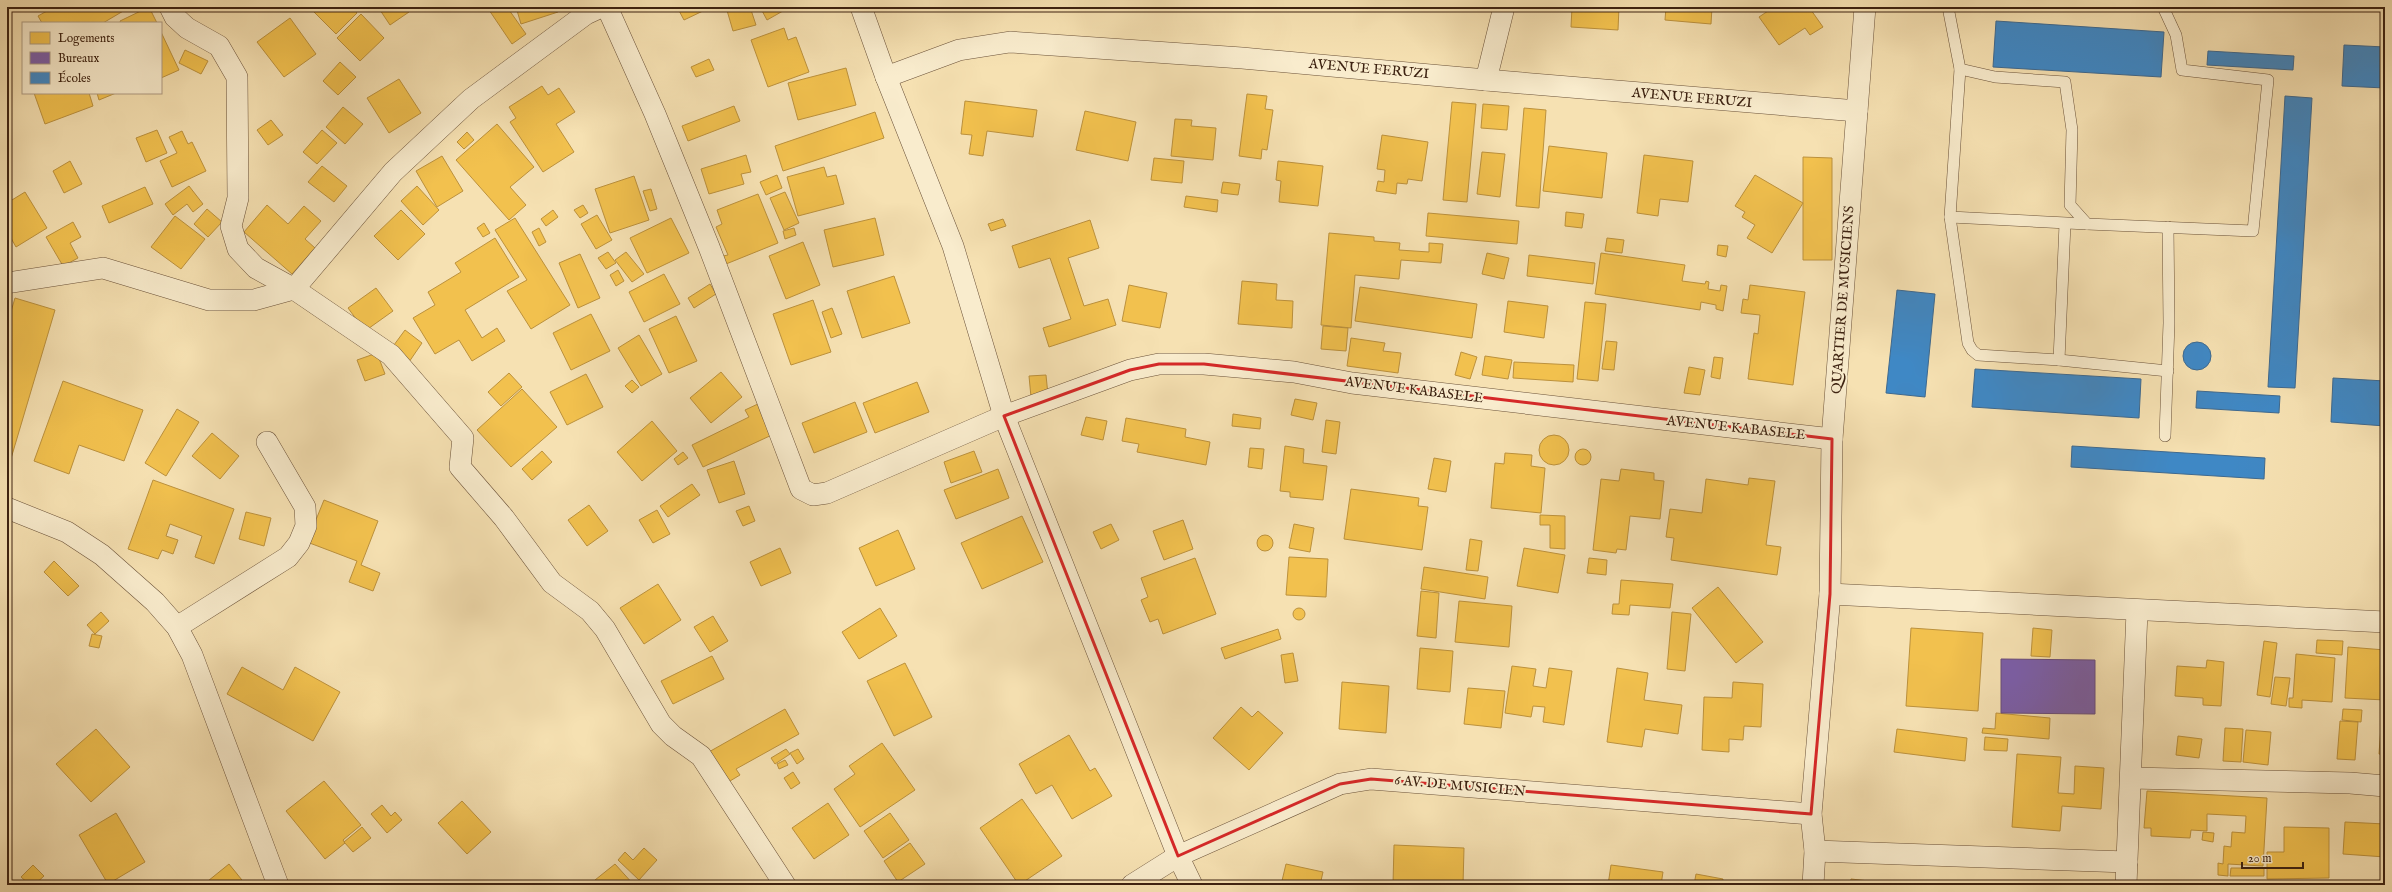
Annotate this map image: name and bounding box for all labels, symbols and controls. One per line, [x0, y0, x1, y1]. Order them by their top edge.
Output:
legend [22, 22, 162, 94]
text: Logements [58, 31, 115, 46]
text: Bureaux [58, 51, 99, 66]
street label: AVENUE FERUZI [1307, 55, 1430, 83]
text: Écoles [58, 70, 91, 86]
street label: AVENUE FERUZI [1630, 84, 1753, 112]
street label: QUARTIER DE MUSICIENS [1827, 205, 1859, 395]
street label: AVENUE KABASELE [1343, 372, 1484, 407]
street label: AVENUE KABASELE [1665, 412, 1806, 444]
street label: 6 AV. DE MUSICIEN [1394, 771, 1526, 801]
scale bar [2242, 844, 2303, 870]
text: 20 m [2248, 851, 2271, 866]

